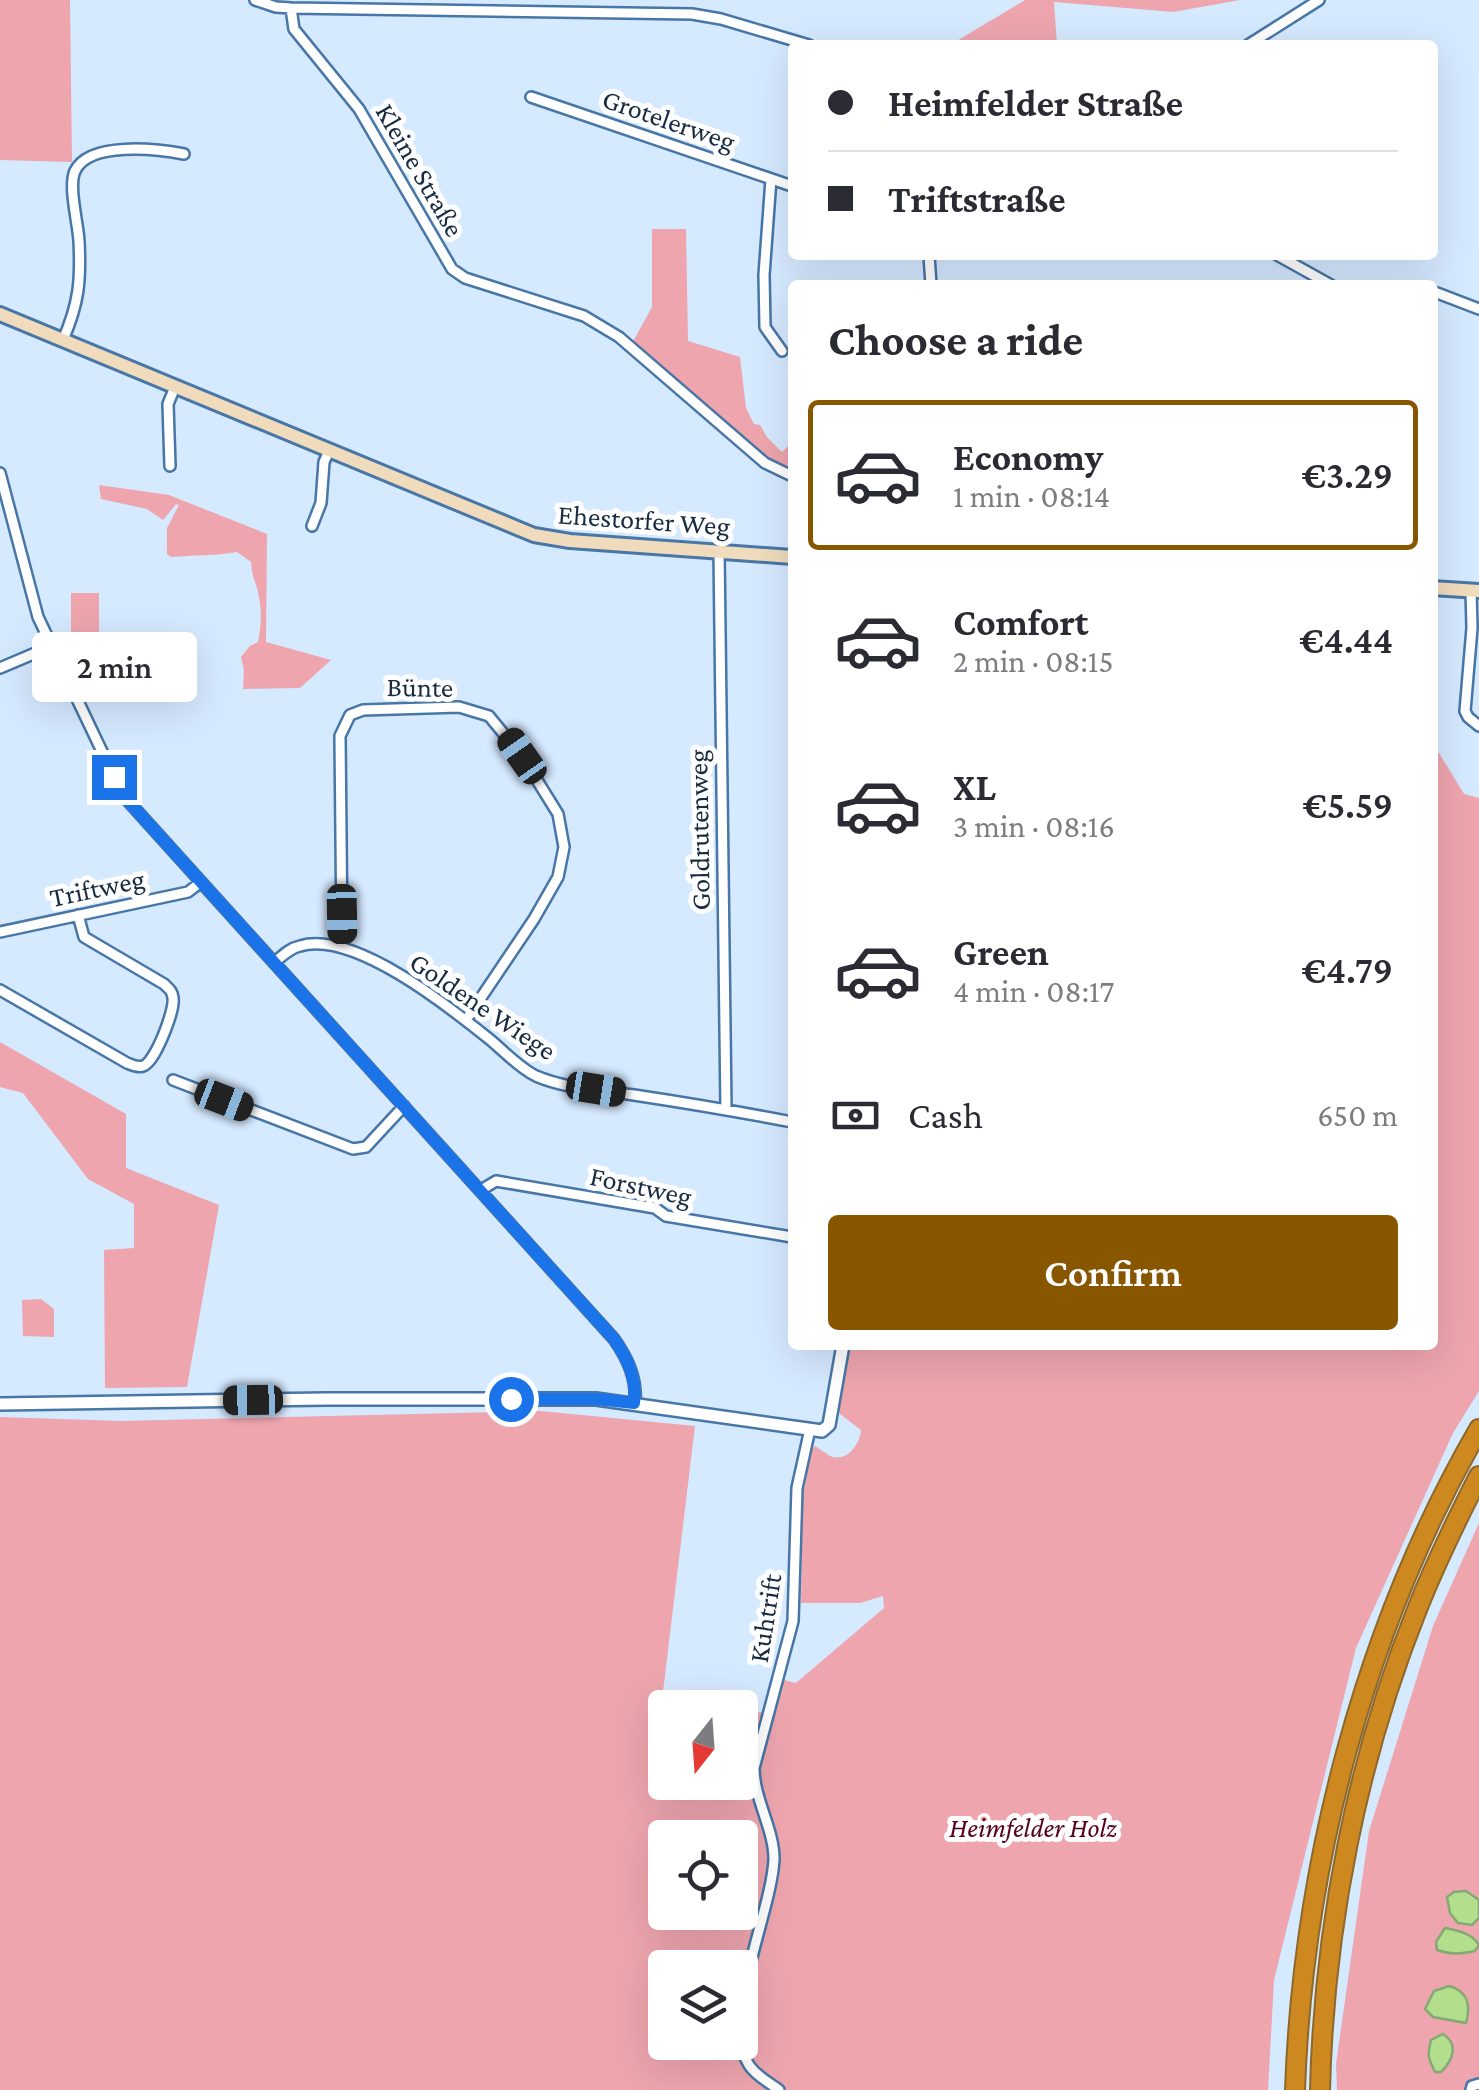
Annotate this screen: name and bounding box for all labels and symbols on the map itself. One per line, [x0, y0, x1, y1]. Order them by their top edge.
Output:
street label: Grotelerweg [599, 83, 740, 157]
street label: Kleine Straße [370, 98, 470, 242]
street label: Ehestorfer Weg [557, 499, 732, 542]
callout: 2 min [32, 632, 196, 702]
street label: Bünte [386, 671, 454, 703]
car [493, 723, 551, 789]
street label: Goldrutenweg [682, 749, 716, 911]
route end [92, 755, 137, 800]
street label: Triftweg [47, 863, 148, 913]
car [326, 884, 358, 944]
street label: Goldene Wiege [404, 946, 562, 1066]
car [564, 1069, 628, 1109]
car [191, 1075, 257, 1125]
street label: Forstweg [587, 1160, 695, 1212]
route start [489, 1377, 534, 1422]
car [223, 1384, 283, 1416]
street label: Kuhtrift [743, 1571, 787, 1665]
north arrow [648, 1690, 758, 1800]
park label: Heimfelder Holz [949, 1812, 1117, 1843]

